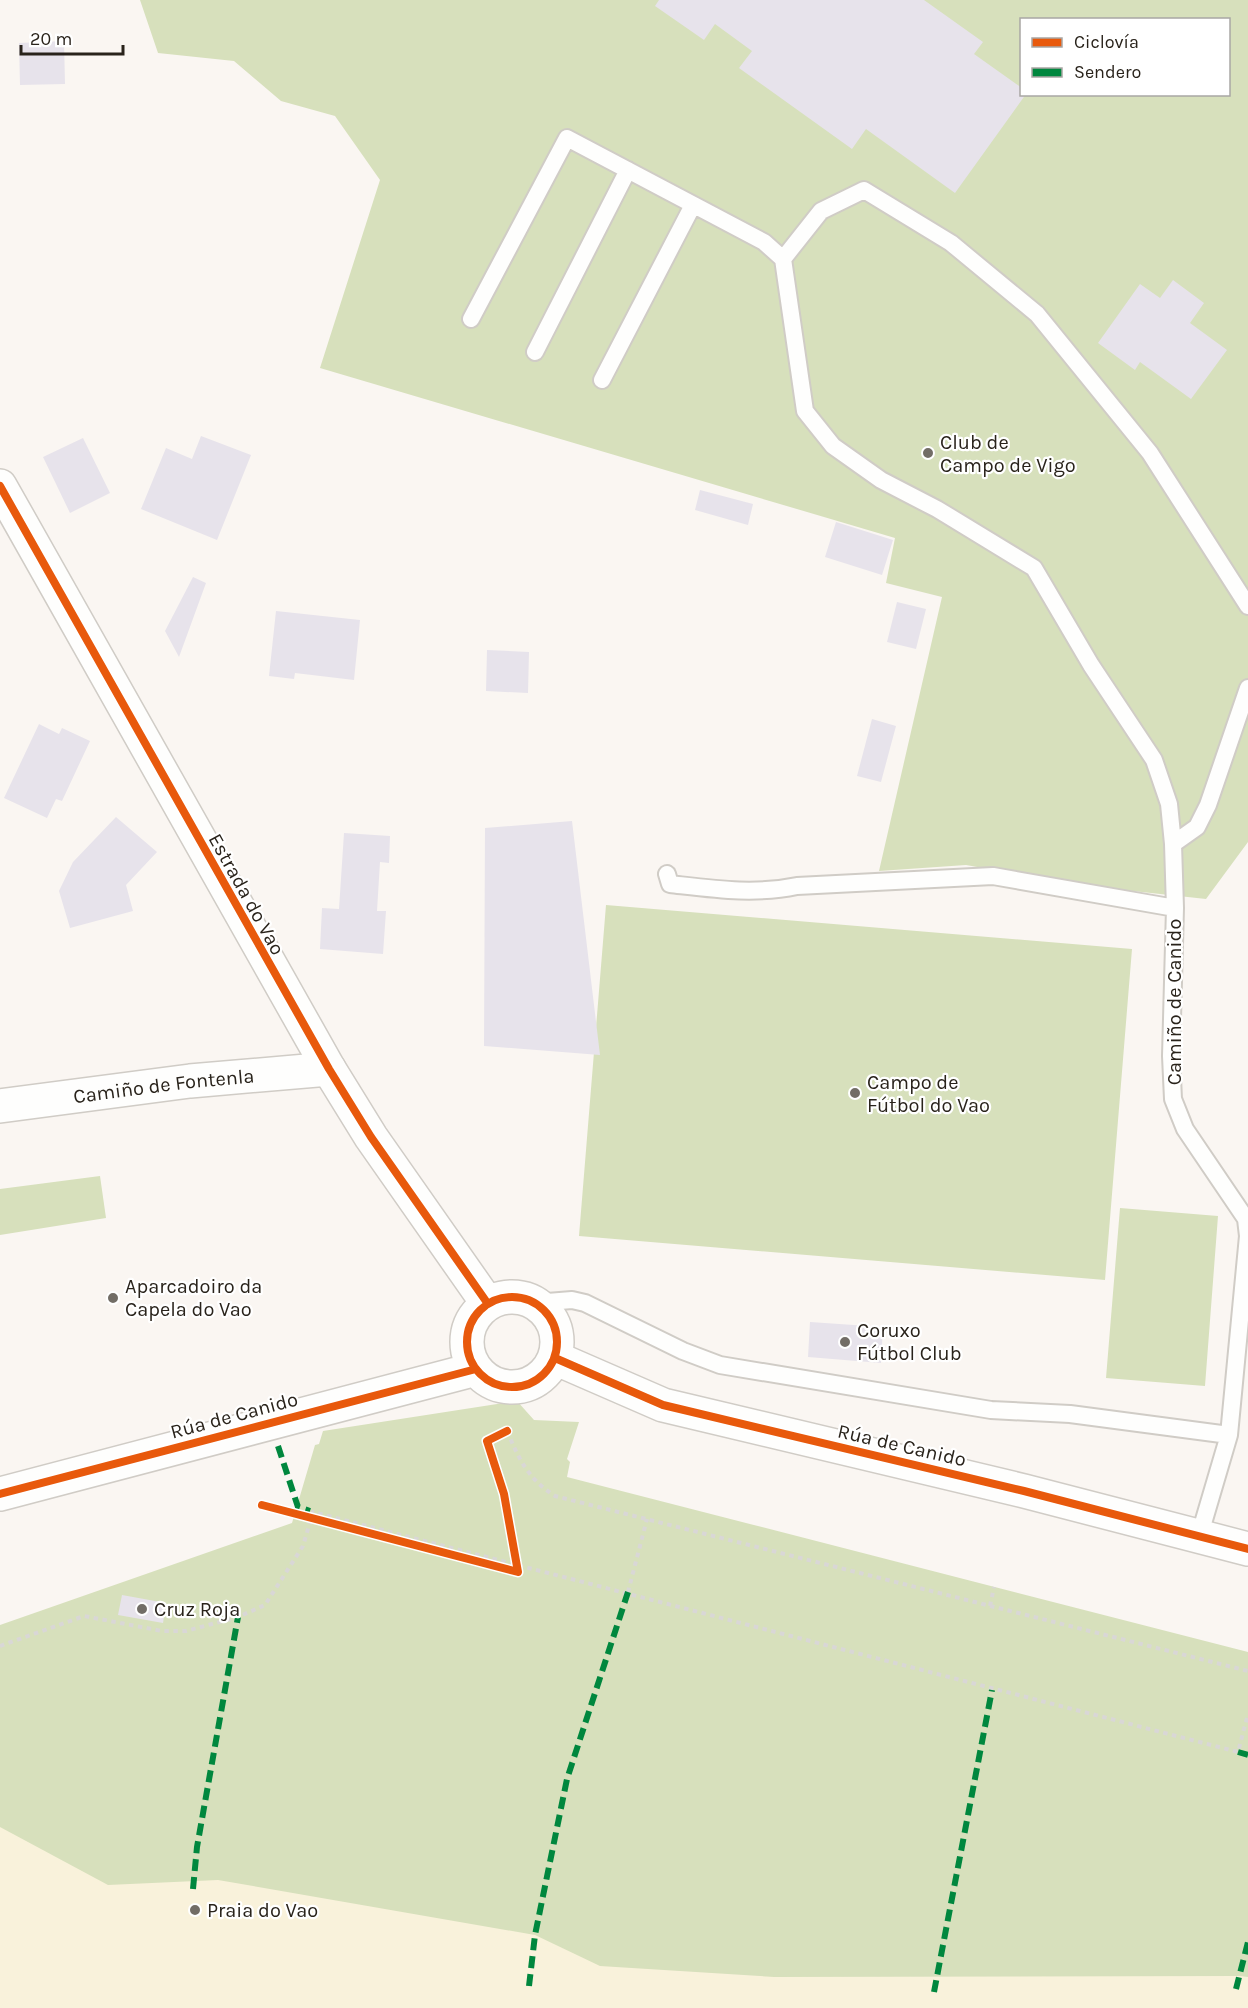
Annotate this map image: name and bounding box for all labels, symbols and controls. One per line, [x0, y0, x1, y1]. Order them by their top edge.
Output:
scale bar [21, 18, 123, 56]
legend [1020, 18, 1230, 96]
text: 20 m [30, 28, 72, 50]
text: Ciclovía [1074, 31, 1139, 53]
text: Sendero [1074, 61, 1141, 83]
place label: Club de Campo de Vigo [940, 431, 1076, 477]
marker: Club de Campo de Vigo [921, 446, 935, 460]
street label: Estrada do Vao [204, 830, 289, 959]
street label: Camiño de Canido [1163, 919, 1186, 1085]
street label: Camiño de Fontenla [72, 1065, 255, 1108]
place label: Campo de Fútbol do Vao [867, 1071, 990, 1117]
marker: Campo de Fútbol do Vao [848, 1086, 862, 1100]
place label: Aparcadoiro da Capela do Vao [125, 1275, 262, 1321]
marker: Aparcadoiro da Capela do Vao [106, 1291, 120, 1305]
place label: Coruxo Fútbol Club [857, 1319, 962, 1365]
marker: Coruxo Fútbol Club [838, 1335, 852, 1349]
street label: Rúa de Canido [168, 1387, 300, 1444]
street label: Rúa de Canido [835, 1420, 968, 1471]
place label: Cruz Roja [154, 1598, 240, 1621]
marker: Cruz Roja [135, 1602, 149, 1616]
place label: Praia do Vao [207, 1899, 318, 1922]
marker: Praia do Vao [188, 1903, 202, 1917]

